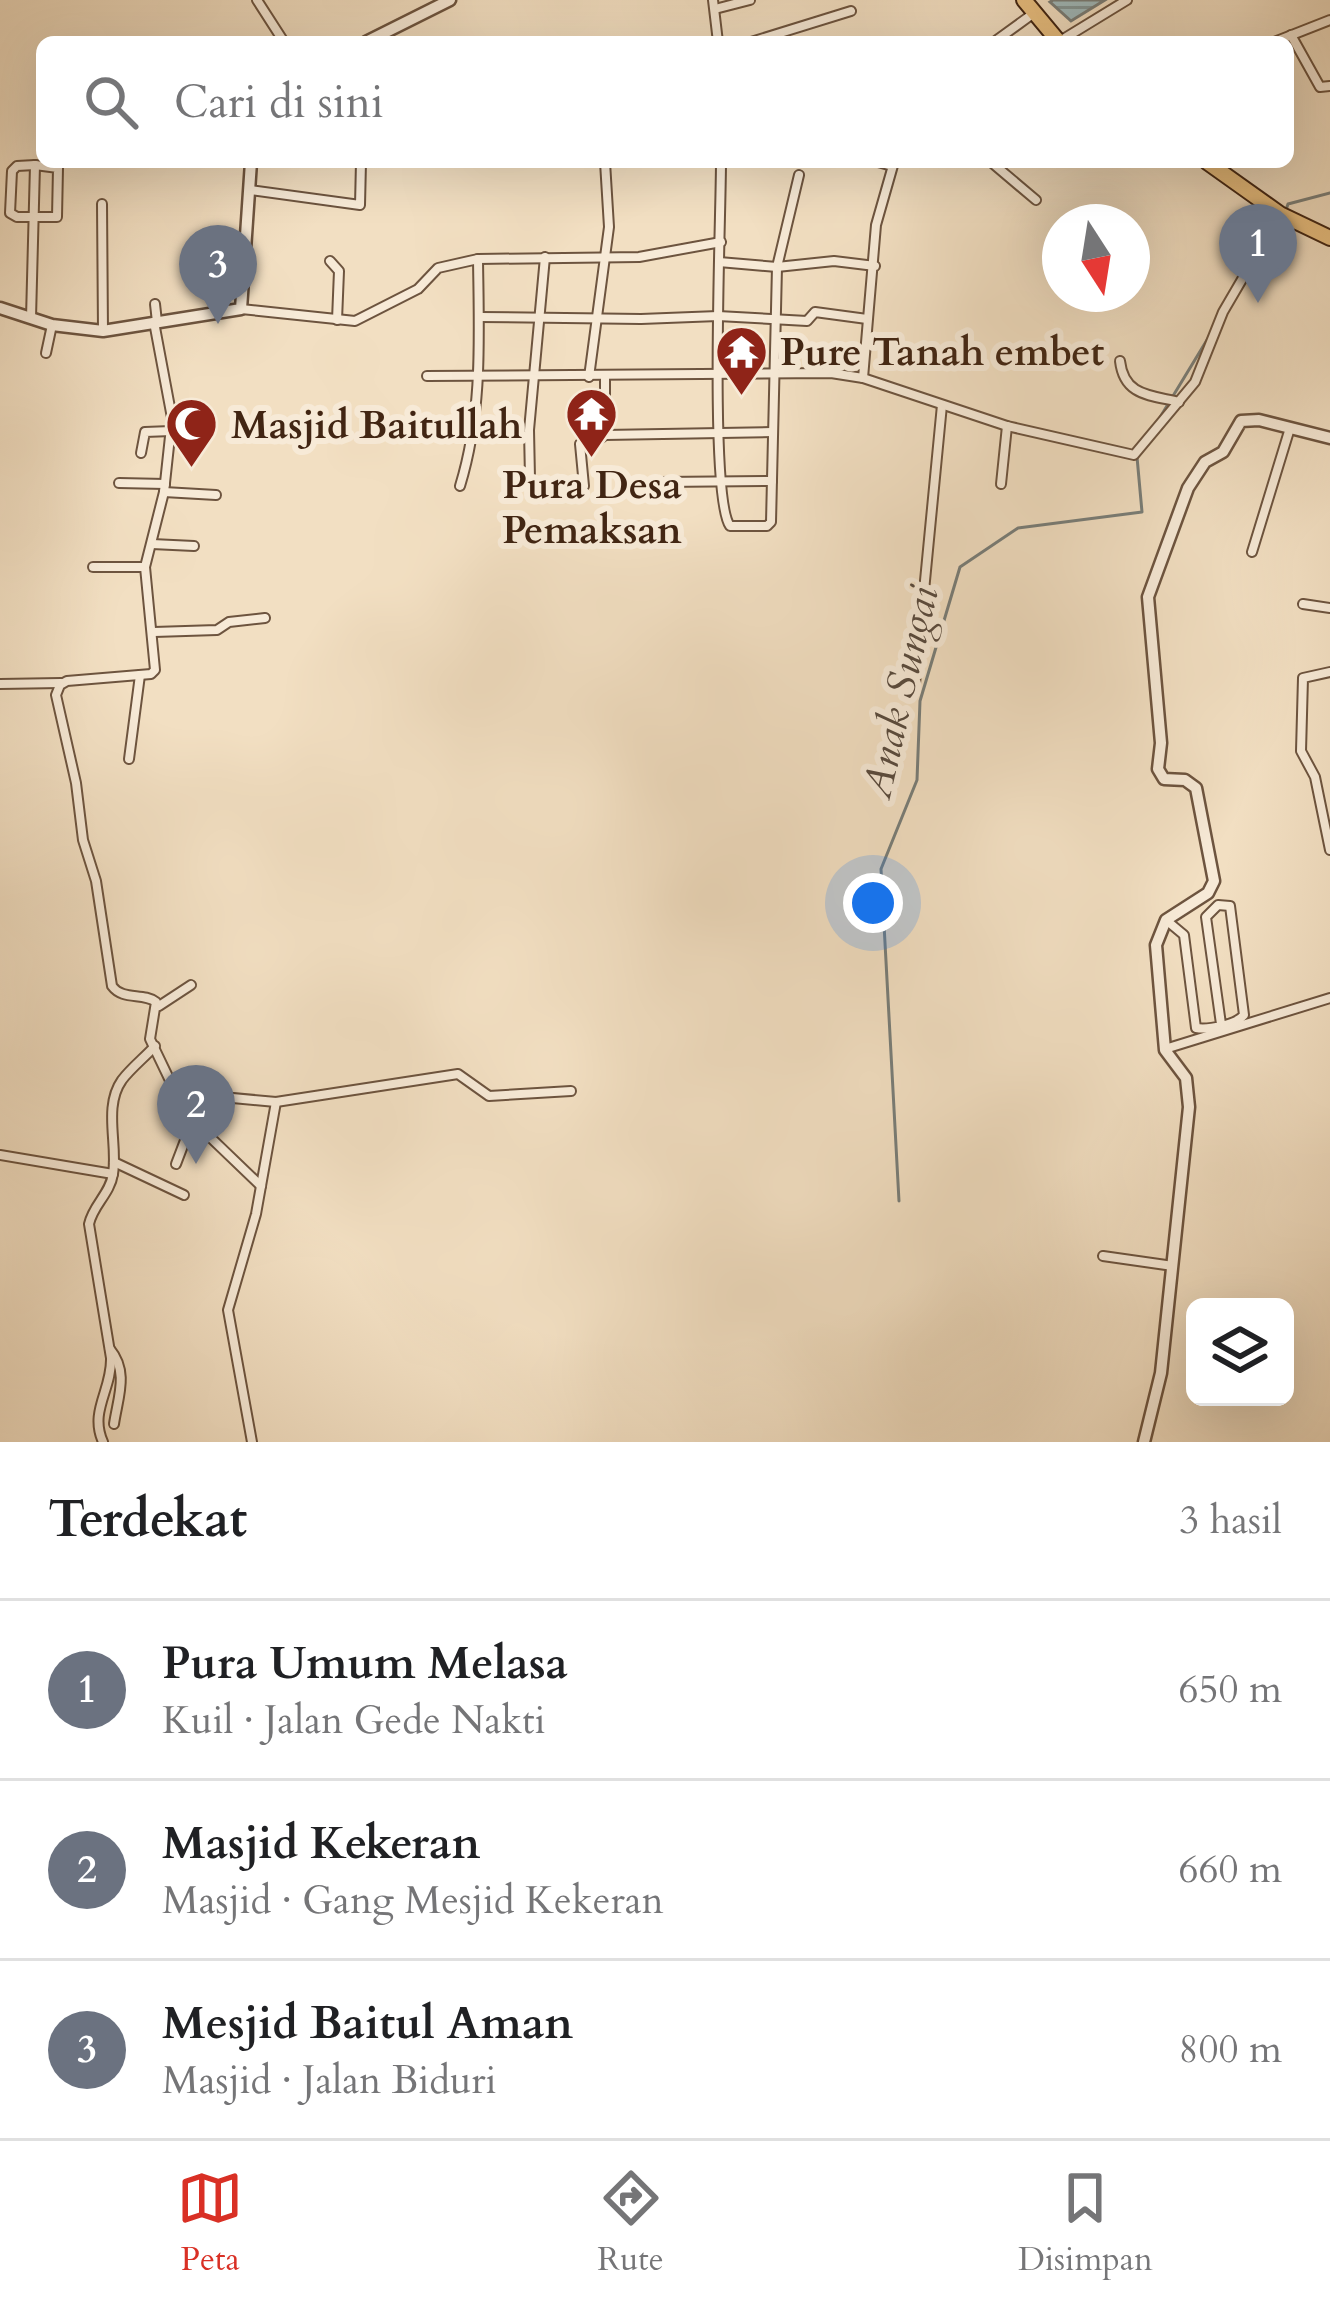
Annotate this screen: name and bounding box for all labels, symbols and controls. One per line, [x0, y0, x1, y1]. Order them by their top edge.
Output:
search box [36, 36, 1294, 168]
icon: search [78, 69, 144, 135]
text: Cari di sini [174, 72, 384, 133]
north arrow [1042, 204, 1150, 312]
pin: 1 [1219, 204, 1297, 303]
pin: 3 [179, 225, 257, 324]
temple icon: Pure Tanah embet [713, 323, 769, 397]
place label: Pure Tanah embet [780, 326, 1105, 379]
temple icon: Pura Desa Pemaksan [564, 386, 620, 460]
mosque icon: Masjid Baitullah [164, 396, 220, 470]
place label: Masjid Baitullah [231, 399, 522, 452]
place label: Pura Desa Pemaksan [502, 459, 682, 557]
water label: Anak Sungai [848, 580, 953, 805]
your location [843, 873, 903, 933]
pin: 2 [157, 1065, 235, 1164]
map controls [1186, 1298, 1294, 1406]
button: layers [1186, 1298, 1294, 1406]
text: Terdekat [48, 1485, 247, 1555]
text: 3 hasil [1179, 1494, 1282, 1547]
text: Pura Umum Melasa [162, 1633, 568, 1694]
text: 1 [77, 1663, 97, 1716]
text: 650 m [1179, 1663, 1282, 1716]
text: Kuil · Jalan Gede Nakti [162, 1694, 545, 1747]
text: Masjid Kekeran [162, 1813, 480, 1874]
text: 2 [77, 1843, 97, 1896]
text: 660 m [1179, 1843, 1282, 1896]
text: Masjid · Gang Mesjid Kekeran [162, 1874, 664, 1927]
text: Mesjid Baitul Aman [162, 1993, 573, 2054]
text: 3 [77, 2023, 97, 2076]
text: 800 m [1179, 2023, 1282, 2076]
text: Masjid · Jalan Biduri [162, 2054, 497, 2107]
tab: Peta [177, 2165, 243, 2282]
tab: Rute [597, 2165, 664, 2282]
tab: Disimpan [1018, 2165, 1153, 2282]

